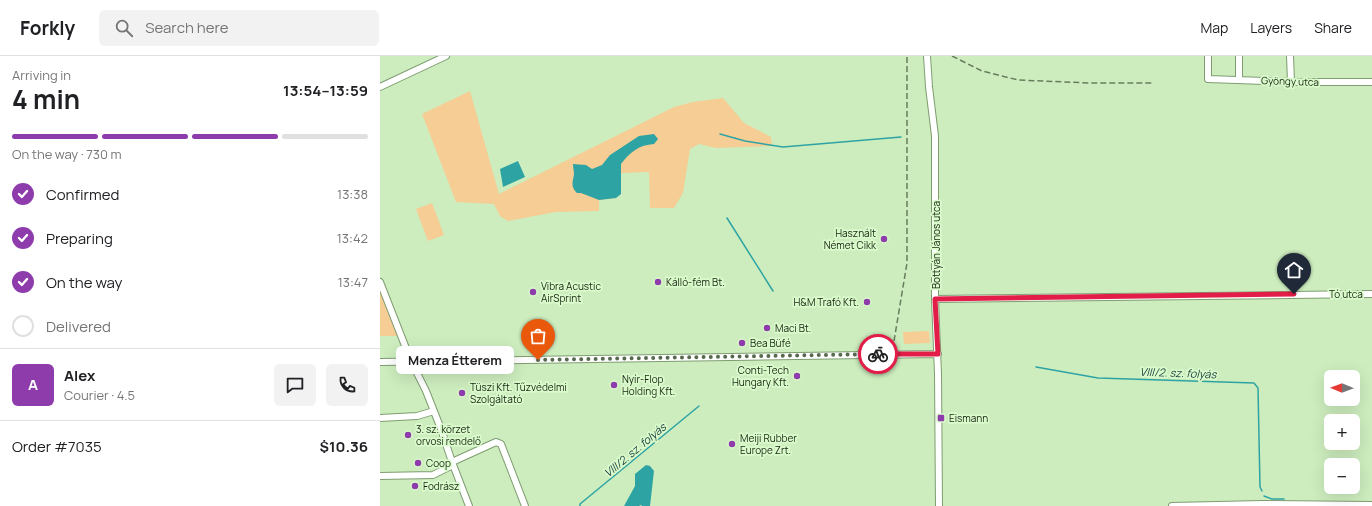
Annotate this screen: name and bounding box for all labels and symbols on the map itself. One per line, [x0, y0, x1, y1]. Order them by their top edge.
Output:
street label: Gyöngy utca [1261, 73, 1319, 89]
street label: Bottyán János utca [929, 201, 943, 289]
place label: Használt Német Cikk [824, 226, 877, 252]
marker: Használt Német Cikk [879, 234, 889, 244]
pin [1277, 253, 1311, 294]
place label: Kálló-fém Bt. [666, 275, 725, 289]
marker: Kálló-fém Bt. [653, 277, 663, 287]
place label: Vibra Acustic AirSprint [541, 279, 601, 305]
marker: Vibra Acustic AirSprint [528, 287, 538, 297]
street label: Tó utca [1329, 287, 1363, 301]
place label: H&M Trafó Kft. [794, 295, 859, 309]
marker: H&M Trafó Kft. [862, 297, 872, 307]
pin [521, 319, 555, 360]
place label: Maci Bt. [775, 321, 811, 335]
marker: Maci Bt. [762, 323, 772, 333]
courier [858, 334, 898, 374]
place label: Bea Büfé [750, 336, 791, 350]
marker: Bea Büfé [737, 338, 747, 348]
callout: Menza Étterem [396, 346, 514, 374]
place label: Conti-Tech Hungary Kft. [732, 363, 789, 389]
water label: VIII/2. sz. folyás [1139, 364, 1218, 381]
north arrow [1324, 370, 1360, 406]
marker: Conti-Tech Hungary Kft. [792, 371, 802, 381]
place label: Nyír-Flop Holding Kft. [622, 372, 675, 398]
place label: Tüszi Kft. Tűzvédelmi Szolgáltató [470, 380, 567, 406]
marker: Nyír-Flop Holding Kft. [609, 380, 619, 390]
marker: Tüszi Kft. Tűzvédelmi Szolgáltató [457, 388, 467, 398]
place label: Eismann [949, 411, 988, 425]
marker: Eismann [936, 413, 946, 423]
water label: VIII/2. sz. folyás [600, 418, 670, 480]
place label: 3. sz. körzet orvosi rendelő [416, 422, 481, 448]
marker: 3. sz. körzet orvosi rendelő [403, 430, 413, 440]
place label: Meiji Rubber Europe Zrt. [740, 431, 797, 457]
marker: Meiji Rubber Europe Zrt. [727, 439, 737, 449]
place label: Coop [426, 456, 451, 470]
marker: Coop [413, 458, 423, 468]
place label: Fodrász [423, 479, 459, 493]
marker: Fodrász [410, 481, 420, 491]

